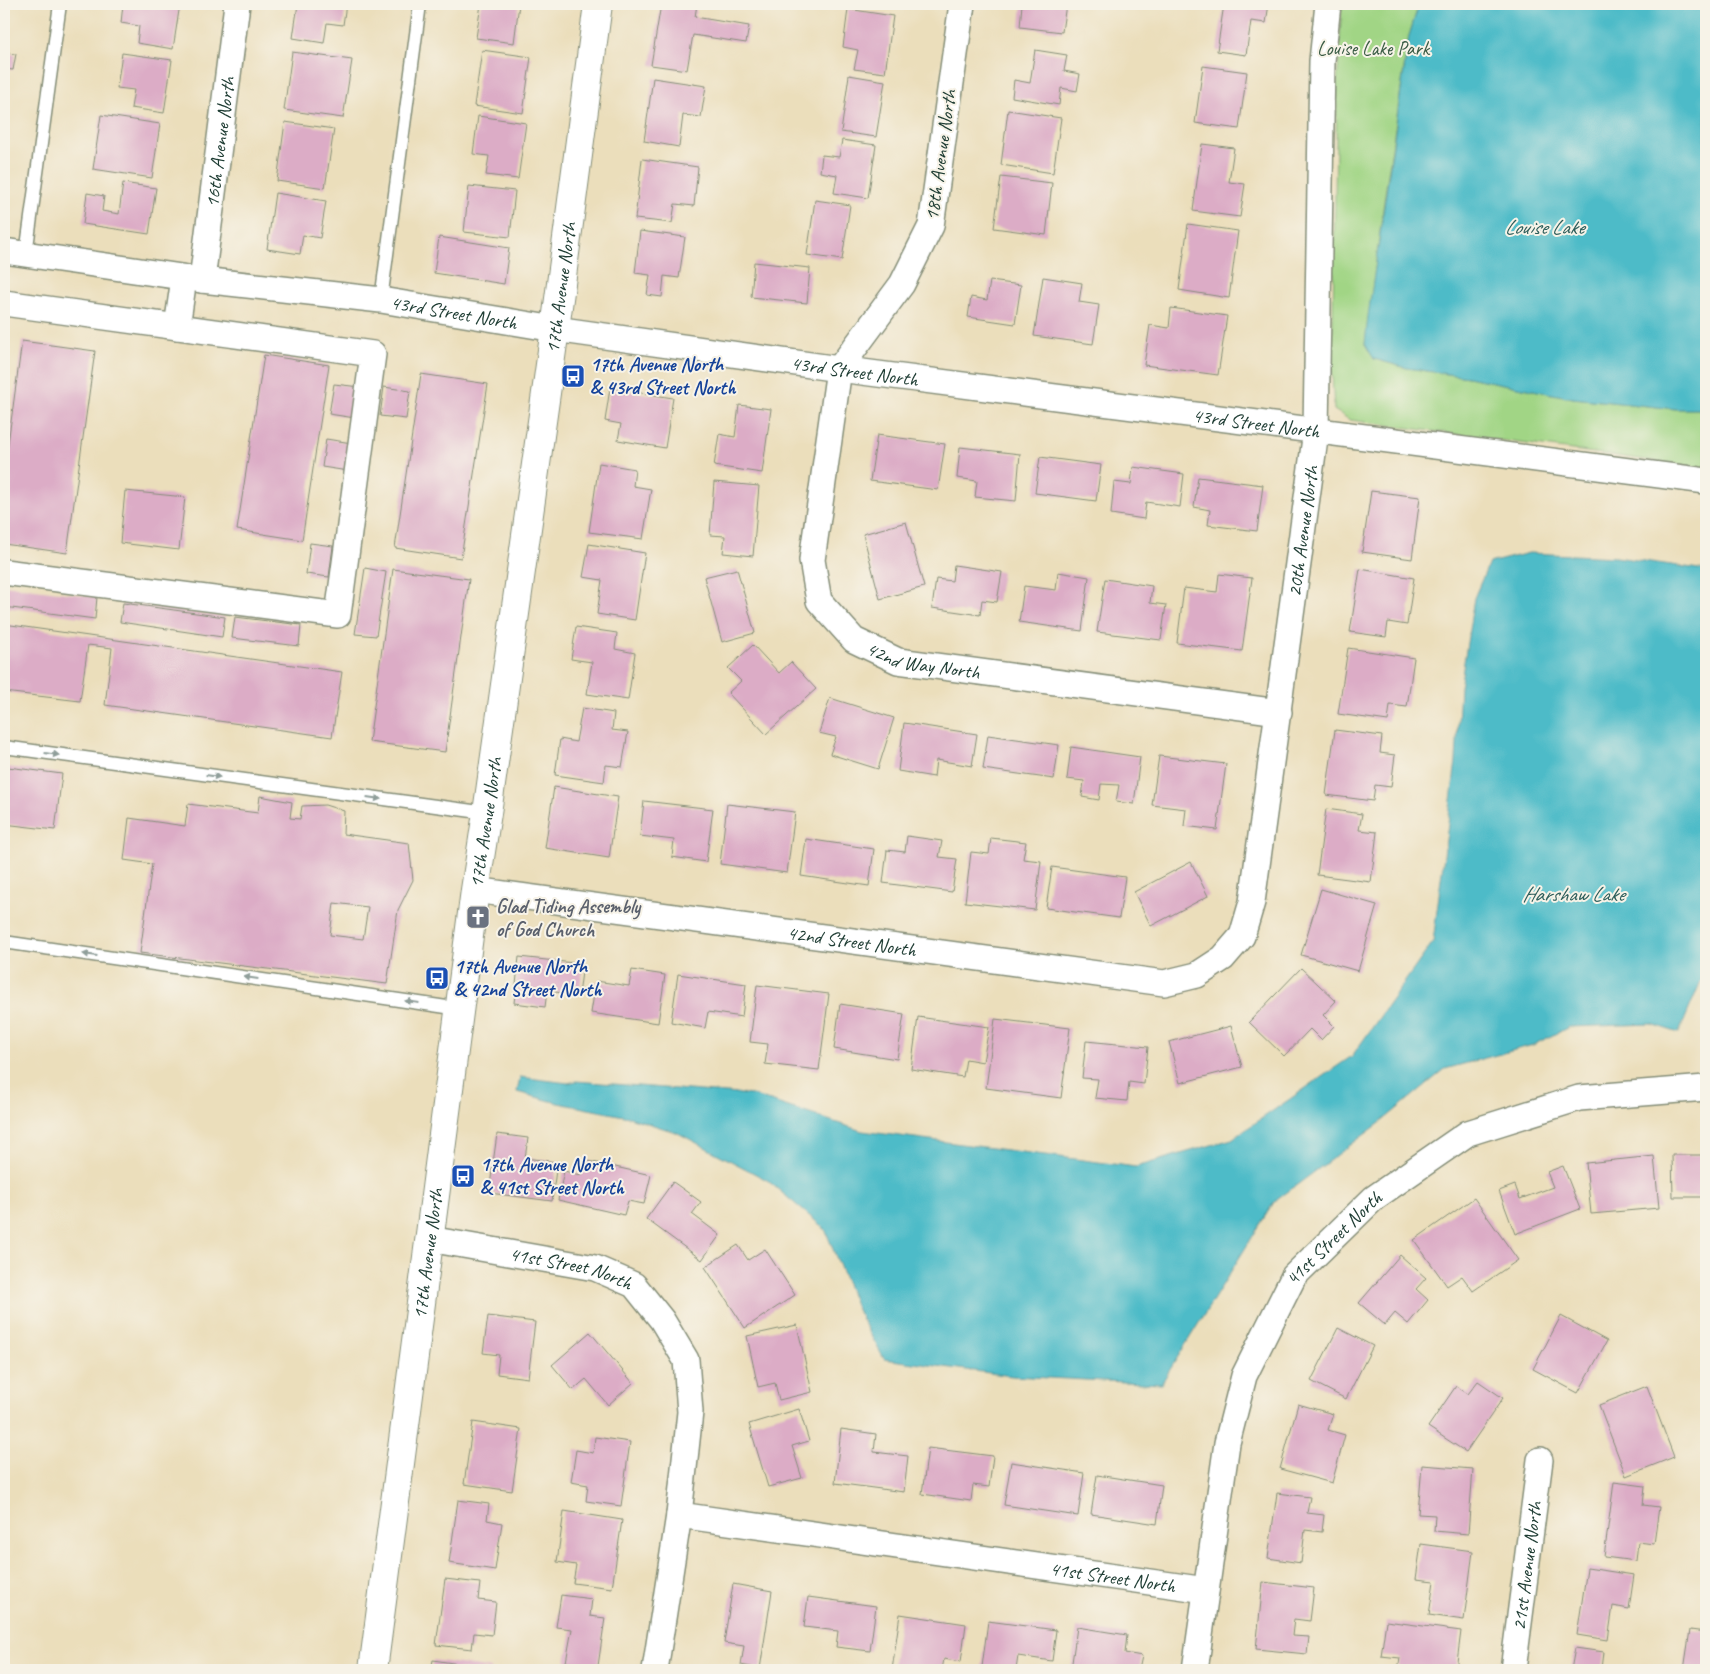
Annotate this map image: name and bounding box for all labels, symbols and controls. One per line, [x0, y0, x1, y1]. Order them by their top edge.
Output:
park label: Louise Lake Park [1317, 36, 1431, 61]
street label: 16th Avenue North [199, 74, 241, 209]
street label: 18th Avenue North [919, 86, 962, 222]
water label: Louise Lake [1505, 214, 1587, 240]
street label: 17th Avenue North [540, 219, 582, 355]
street label: 43rd Street North [389, 290, 520, 336]
street label: 43rd Street North [789, 350, 920, 392]
place label: 17th Avenue North & 43rd Street North [590, 352, 736, 400]
bus stop icon: 17th Avenue North & 43rd Street North [560, 363, 586, 389]
street label: 43rd Street North [1191, 403, 1322, 444]
street label: 20th Avenue North [1282, 463, 1324, 598]
street label: 42nd Way North [862, 636, 982, 685]
one-way arrow [44, 750, 60, 758]
street label: 17th Avenue North [464, 754, 508, 889]
one-way arrow [205, 772, 221, 780]
one-way arrow [366, 794, 382, 802]
water label: Harshaw Lake [1522, 881, 1627, 907]
place label: Glad Tiding Assembly of God Church [496, 894, 642, 942]
church icon: Glad Tiding Assembly of God Church [465, 904, 491, 930]
street label: 42nd Street North [786, 920, 918, 963]
one-way arrow [82, 951, 98, 959]
place label: 17th Avenue North & 42nd Street North [454, 954, 602, 1002]
bus stop icon: 17th Avenue North & 42nd Street North [424, 965, 450, 991]
one-way arrow [243, 974, 259, 982]
one-way arrow [404, 998, 420, 1006]
place label: 17th Avenue North & 41st Street North [480, 1152, 625, 1200]
bus stop icon: 17th Avenue North & 41st Street North [450, 1163, 476, 1189]
street label: 41st Street North [1280, 1184, 1387, 1289]
street label: 17th Avenue North [407, 1185, 449, 1320]
street label: 41st Street North [507, 1241, 637, 1296]
street label: 21st Avenue North [1506, 1498, 1548, 1632]
street label: 41st Street North [1048, 1556, 1178, 1599]

